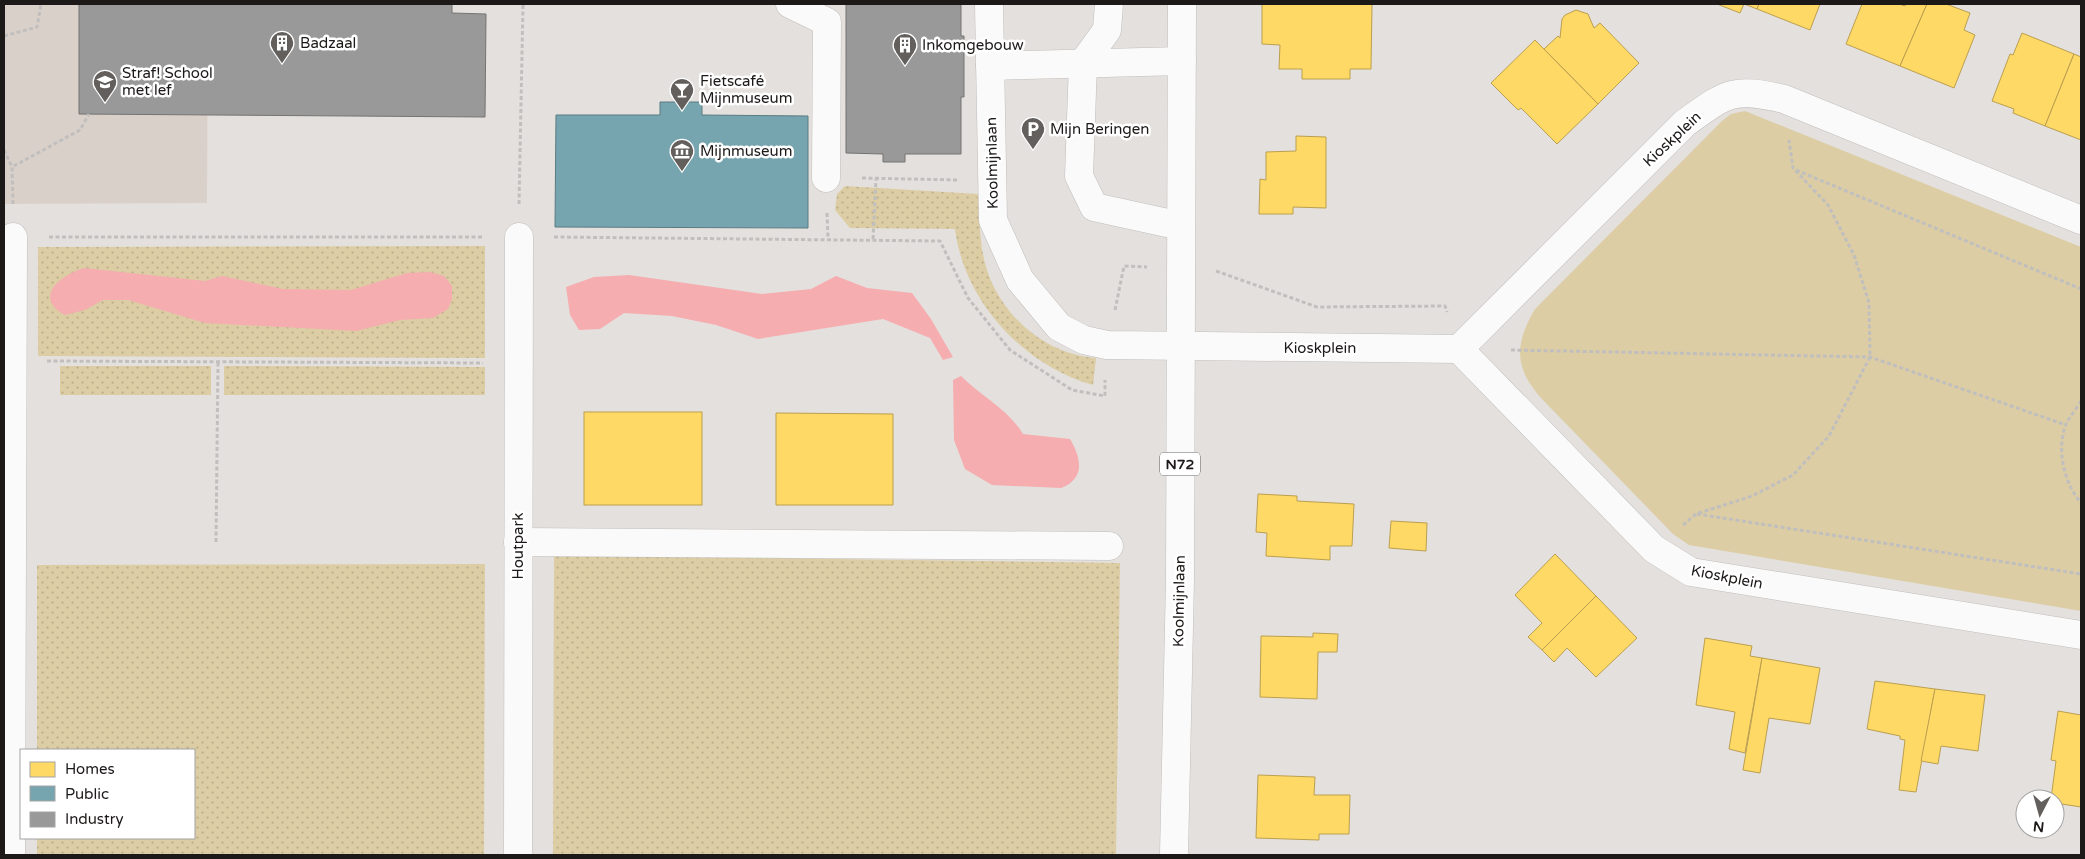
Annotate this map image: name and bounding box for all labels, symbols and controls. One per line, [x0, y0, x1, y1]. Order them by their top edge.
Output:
building icon: Badzaal [269, 30, 295, 64]
building icon: Inkomgebouw [892, 32, 918, 66]
place label: Badzaal [300, 34, 356, 52]
place label: Inkomgebouw [922, 36, 1024, 54]
place label: Straf! School met lef [122, 64, 213, 99]
school or university icon: Straf! School met lef [92, 69, 118, 103]
place label: Fietscafé Mijnmuseum [700, 72, 792, 107]
bar icon: Fietscafé Mijnmuseum [669, 77, 695, 111]
street label: Kioskplein [1639, 108, 1705, 170]
parking icon: Mijn Beringen [1020, 116, 1046, 150]
street label: Koolmijnlaan [982, 117, 1002, 209]
place label: Mijn Beringen [1050, 120, 1149, 138]
museum icon: Mijnmuseum [669, 138, 695, 172]
place label: Mijnmuseum [700, 142, 792, 160]
street label: Kioskplein [1284, 339, 1356, 357]
road number: N72 [1160, 452, 1200, 476]
street label: Houtpark [509, 513, 527, 579]
street label: Koolmijnlaan [1169, 555, 1189, 647]
street label: Kioskplein [1690, 561, 1764, 593]
legend [20, 749, 195, 839]
text: Homes [65, 760, 115, 778]
text: Public [65, 785, 109, 803]
north arrow [2015, 789, 2065, 839]
text: Industry [65, 810, 124, 828]
text: N [2032, 817, 2045, 835]

